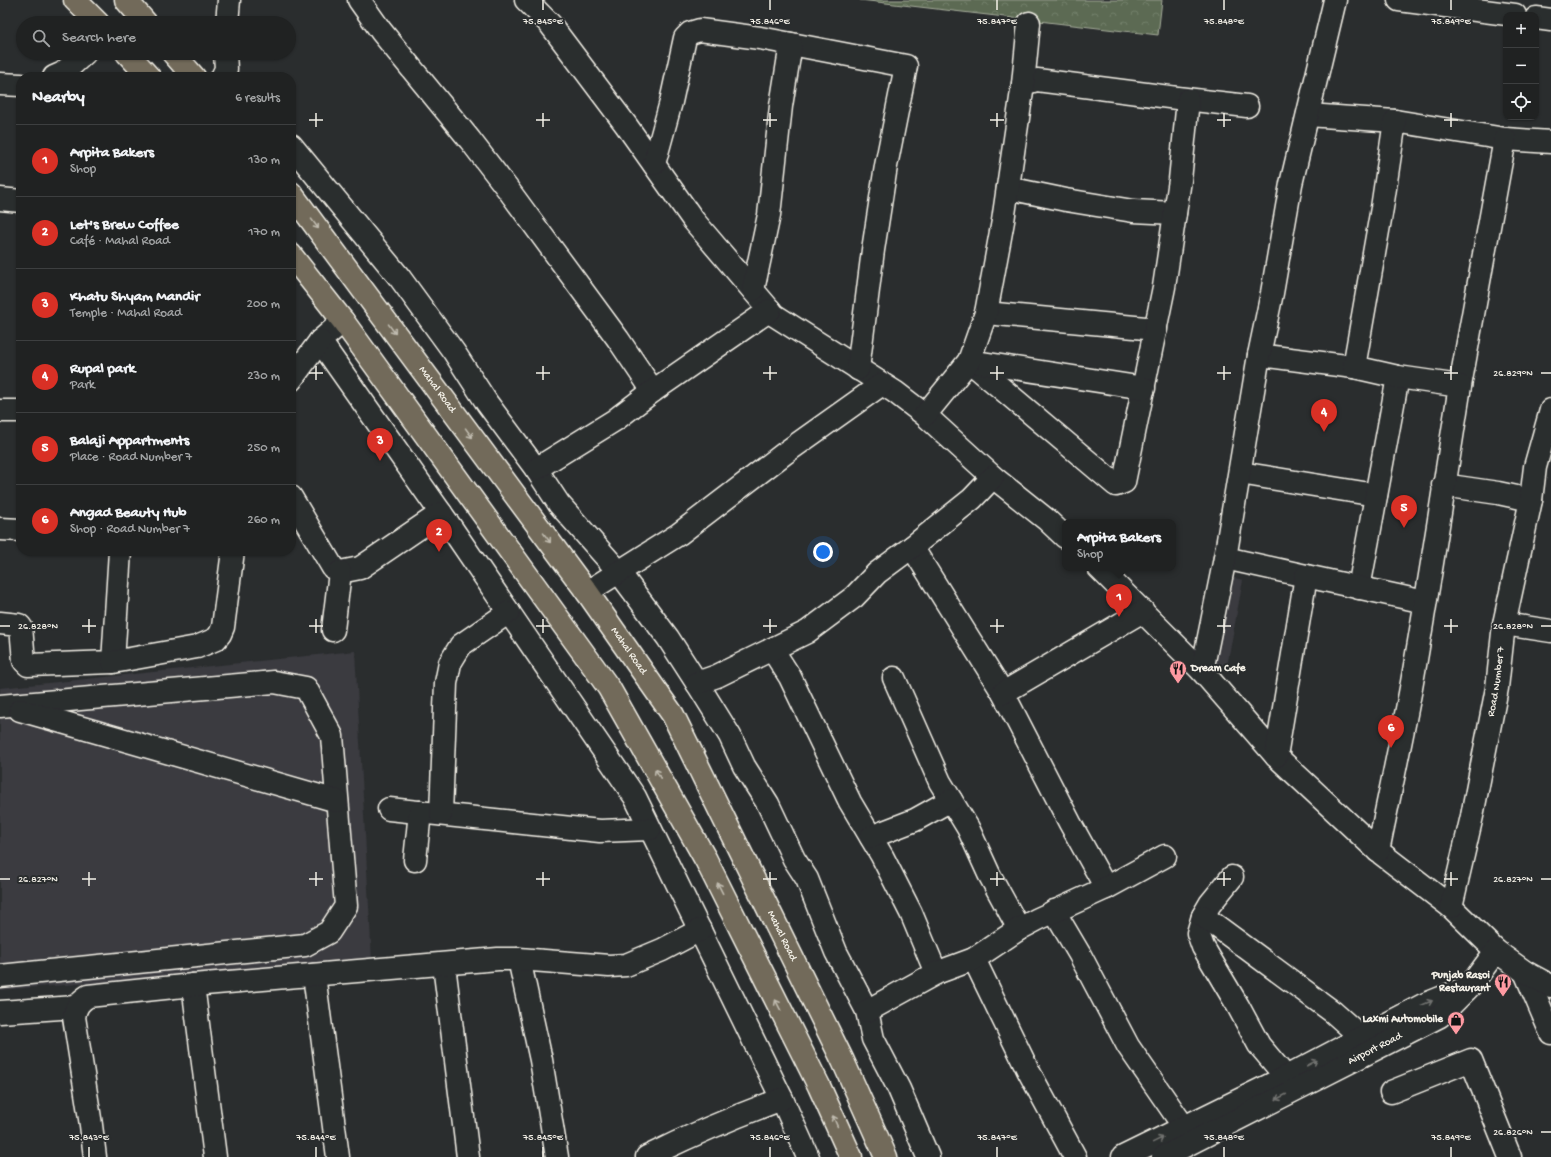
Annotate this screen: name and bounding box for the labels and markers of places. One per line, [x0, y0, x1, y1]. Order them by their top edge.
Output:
pin: 4 [1311, 399, 1337, 432]
pin: 3 [367, 428, 393, 461]
pin: 5 [1391, 495, 1417, 528]
pin: 2 [426, 519, 452, 552]
pin: 1 [1106, 584, 1132, 617]
restaurant icon: Dream Cafe [1168, 659, 1188, 684]
place label: Dream Cafe [1190, 662, 1247, 675]
pin: 6 [1378, 715, 1404, 748]
place label: Punjab Rasoi Restaurant [1431, 970, 1492, 995]
restaurant icon: Punjab Rasoi Restaurant [1493, 972, 1513, 997]
shop icon: Laxmi Automobile [1446, 1010, 1466, 1035]
place label: Laxmi Automobile [1363, 1013, 1444, 1026]

